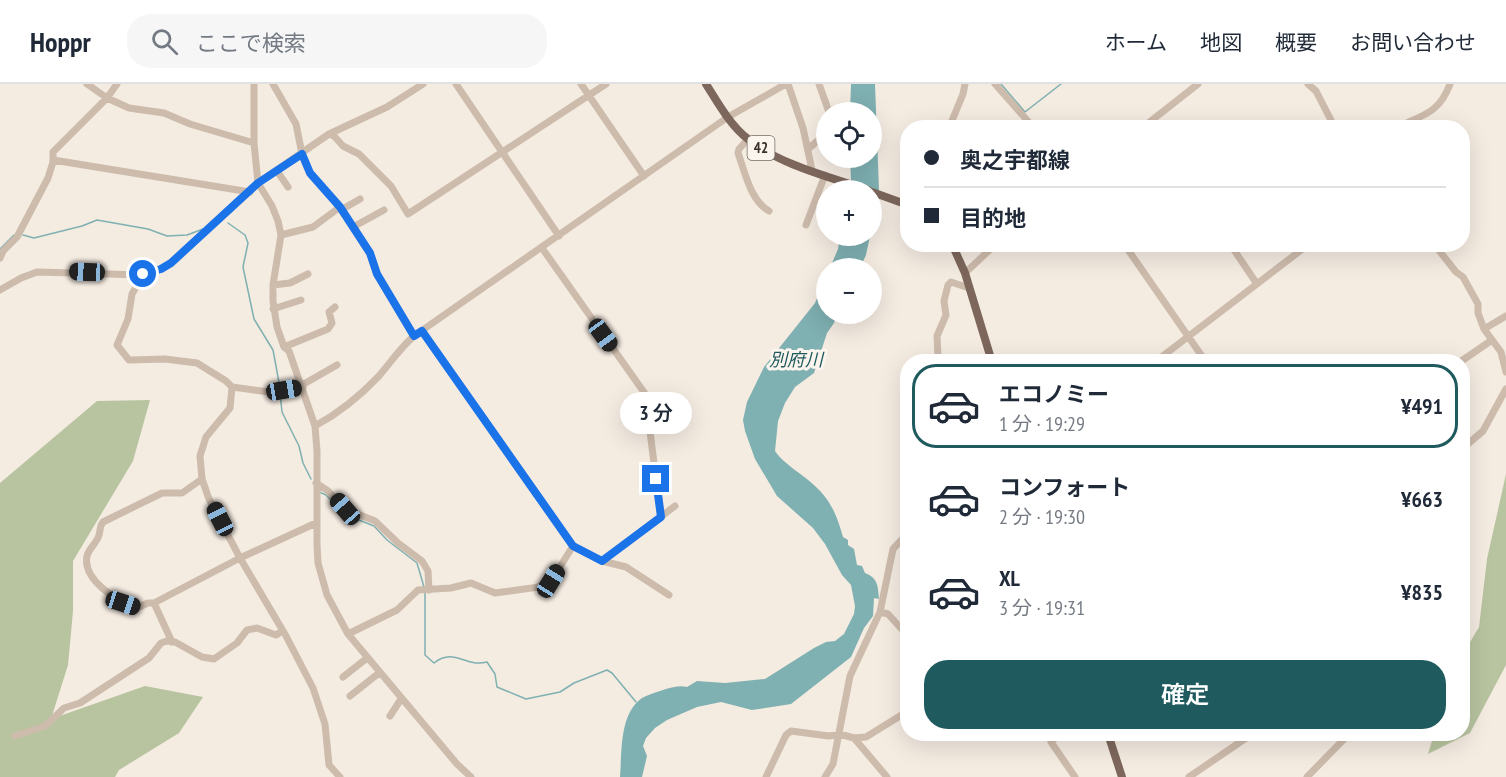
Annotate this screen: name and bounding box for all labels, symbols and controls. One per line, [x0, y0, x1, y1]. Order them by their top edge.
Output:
search box [127, 14, 547, 68]
text: Hoppr [30, 23, 91, 60]
icon: search [148, 25, 181, 58]
text: ここで検索 [196, 29, 306, 57]
text: ホーム [1105, 29, 1167, 56]
text: 地図 [1200, 29, 1242, 56]
text: 概要 [1275, 29, 1317, 56]
text: お問い合わせ [1350, 29, 1476, 56]
map controls [816, 102, 882, 324]
button: locate [816, 102, 882, 168]
road number: 42 [748, 136, 774, 160]
text: 奥之宇都線 [960, 146, 1070, 174]
button: + [816, 180, 882, 246]
text: 目的地 [960, 204, 1026, 232]
button: − [816, 258, 882, 324]
route start [129, 260, 156, 287]
car [69, 262, 105, 282]
car [585, 315, 621, 355]
water label: 別府川 [769, 348, 825, 371]
car [265, 378, 303, 402]
icon: car [927, 379, 981, 433]
text: エコノミー [999, 380, 1109, 408]
callout: 3 分 [620, 392, 692, 434]
text: ¥491 [1401, 392, 1443, 420]
text: 3 分 [639, 400, 673, 426]
text: 1 分 · 19:29 [999, 411, 1085, 437]
route end [642, 465, 669, 492]
icon: car [927, 472, 981, 526]
text: コンフォート [999, 473, 1130, 501]
text: ¥663 [1401, 485, 1443, 513]
car [326, 490, 364, 528]
car [204, 499, 236, 539]
text: 2 分 · 19:30 [999, 504, 1085, 530]
car [534, 561, 568, 601]
text: XL [999, 564, 1020, 592]
icon: car [927, 565, 981, 619]
text: ¥835 [1401, 578, 1443, 606]
car [103, 589, 143, 617]
text: 3 分 · 19:31 [999, 595, 1085, 621]
button: 確定 [924, 660, 1446, 729]

